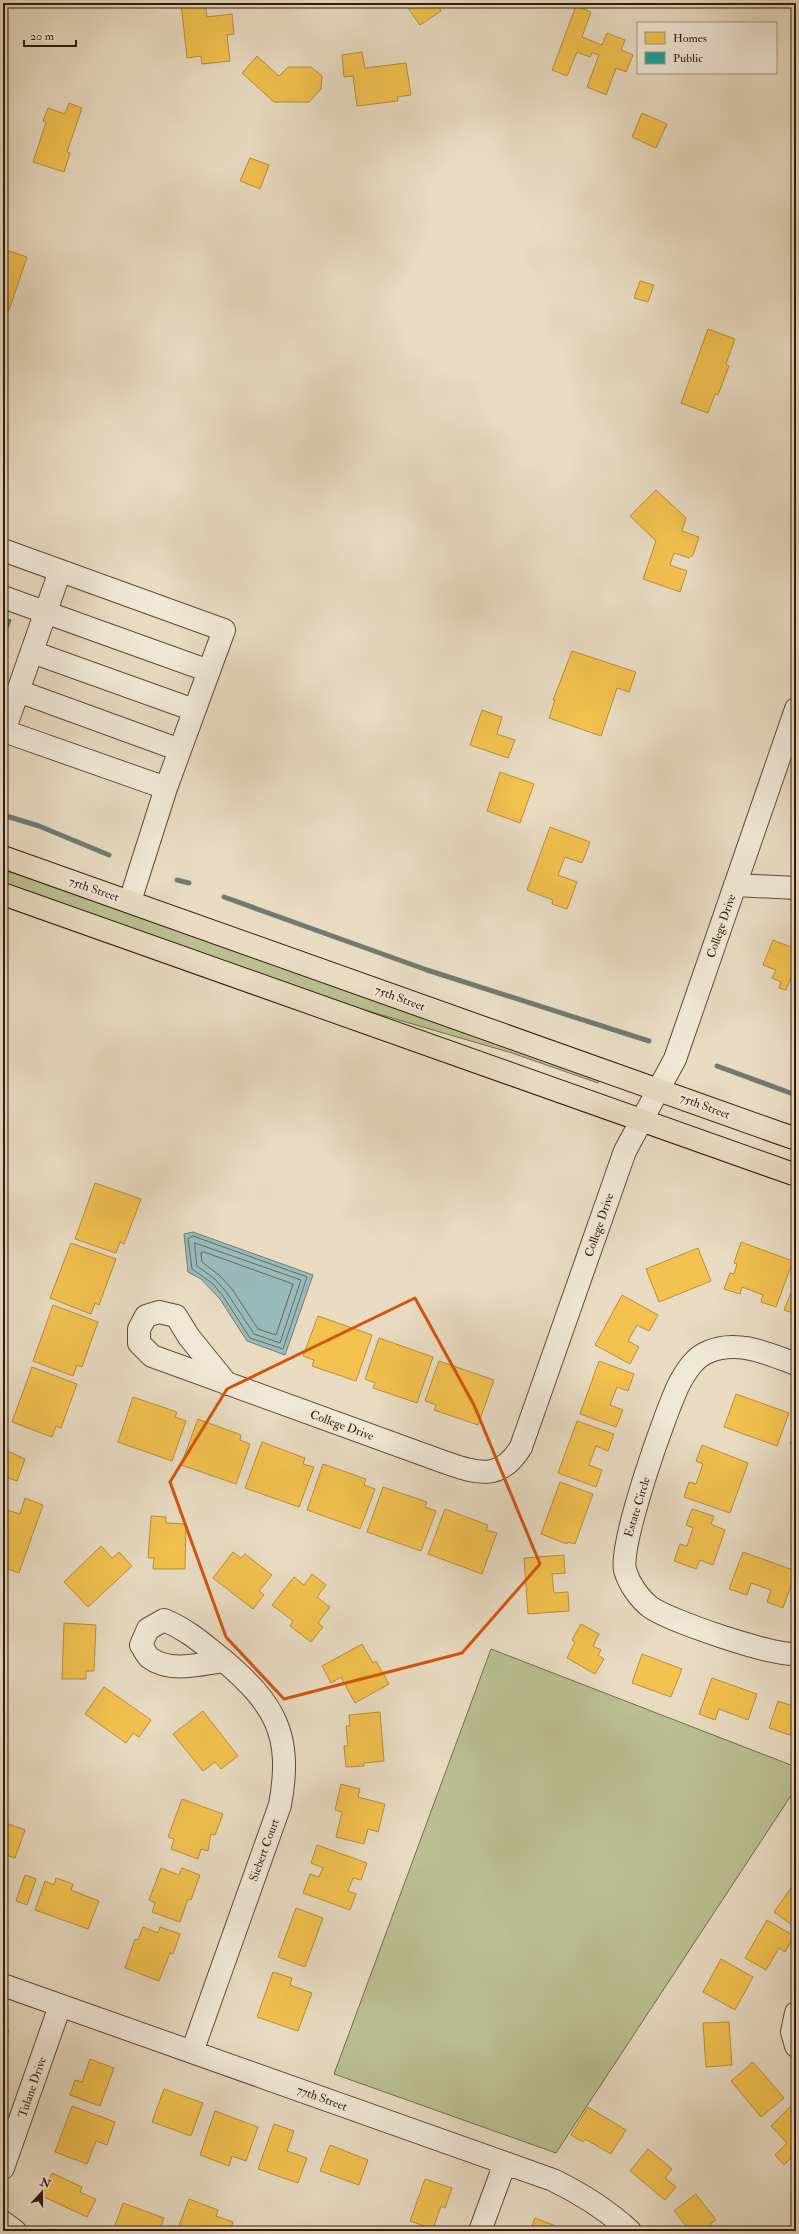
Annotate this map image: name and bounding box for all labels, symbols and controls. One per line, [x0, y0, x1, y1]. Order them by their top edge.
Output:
scale bar [24, 22, 76, 48]
legend [637, 22, 777, 74]
text: 20 m [30, 29, 55, 44]
text: Homes [673, 31, 707, 46]
text: Public [673, 51, 703, 66]
street label: 75th Street [67, 874, 121, 905]
street label: College Drive [704, 892, 739, 960]
street label: 75th Street [373, 982, 427, 1015]
street label: 75th Street [678, 1090, 732, 1123]
street label: College Drive [582, 1191, 617, 1259]
street label: College Drive [308, 1407, 376, 1444]
street label: Estate Circle [621, 1475, 654, 1539]
street label: Siebert Court [246, 1817, 283, 1884]
street label: Tulane Drive [15, 2055, 50, 2119]
street label: 77th Street [295, 2082, 349, 2115]
north arrow [22, 2172, 62, 2212]
text: N [38, 2175, 53, 2191]

